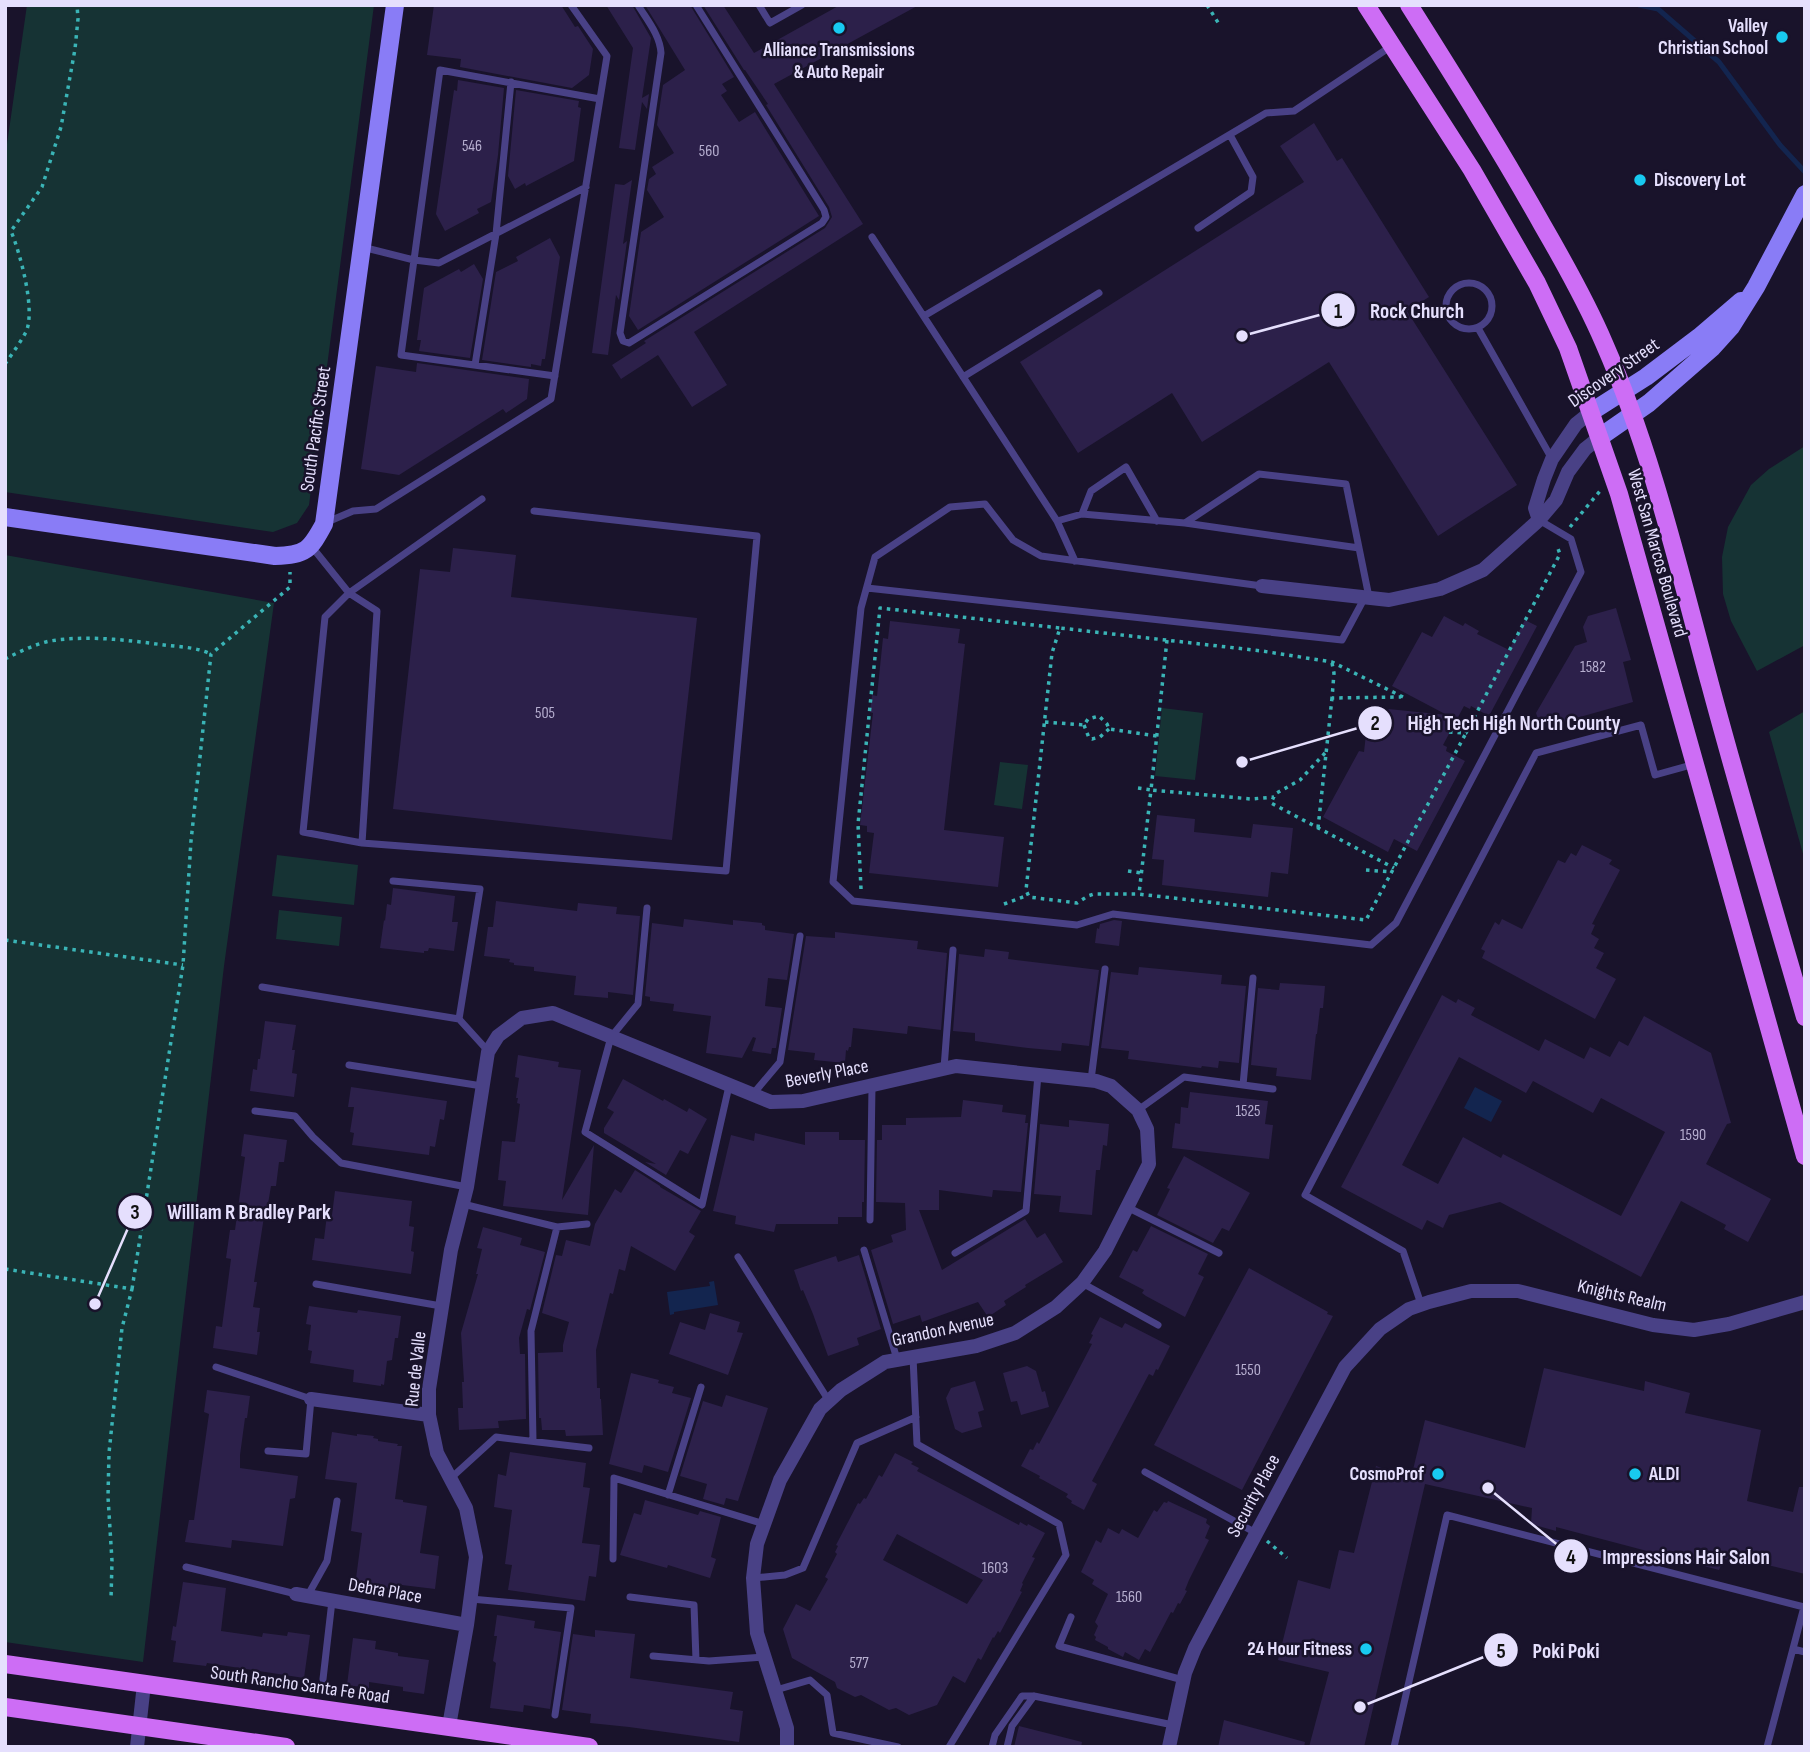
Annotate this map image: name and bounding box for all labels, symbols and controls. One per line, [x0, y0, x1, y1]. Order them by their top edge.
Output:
place label: Valley Christian School [1658, 15, 1768, 60]
marker: Alliance Transmissions & Auto Repair [831, 20, 847, 36]
marker: Valley Christian School [1774, 29, 1790, 45]
place label: Alliance Transmissions & Auto Repair [762, 39, 915, 84]
house number: 546 [462, 137, 482, 156]
house number: 560 [699, 142, 719, 161]
place label: Discovery Lot [1654, 169, 1746, 192]
marker: Discovery Lot [1632, 172, 1648, 188]
callout: Rock Church [1321, 289, 1478, 331]
text: 1 [1334, 299, 1342, 324]
text: Rock Church [1370, 299, 1464, 324]
street label: Discovery Street [1564, 333, 1664, 413]
street label: South Pacific Street [296, 365, 336, 493]
street label: West San Marcos Boulevard [1622, 466, 1692, 640]
house number: 1582 [1580, 658, 1606, 677]
callout: High Tech High North County [1358, 702, 1634, 744]
house number: 505 [535, 704, 555, 723]
text: 2 [1370, 711, 1380, 736]
text: High Tech High North County [1407, 711, 1621, 736]
street label: Beverly Place [783, 1055, 871, 1093]
house number: 1525 [1235, 1102, 1261, 1121]
house number: 1590 [1680, 1126, 1706, 1145]
callout: William R Bradley Park [118, 1191, 345, 1233]
text: 3 [130, 1200, 140, 1225]
text: William R Bradley Park [167, 1200, 331, 1225]
street label: Knights Realm [1575, 1275, 1669, 1317]
street label: Grandon Avenue [890, 1308, 996, 1352]
street label: Rue de Valle [401, 1330, 431, 1408]
house number: 1550 [1235, 1361, 1261, 1380]
street label: Security Place [1223, 1451, 1285, 1541]
place label: CosmoProf [1350, 1463, 1425, 1486]
place label: ALDI [1648, 1463, 1680, 1486]
marker: CosmoProf [1430, 1466, 1446, 1482]
marker: ALDI [1627, 1466, 1643, 1482]
callout: Impressions Hair Salon [1553, 1535, 1784, 1577]
text: 4 [1566, 1545, 1576, 1570]
text: Impressions Hair Salon [1602, 1545, 1770, 1570]
house number: 1603 [982, 1559, 1008, 1578]
street label: Debra Place [346, 1573, 424, 1609]
house number: 1560 [1116, 1588, 1142, 1607]
callout: Poki Poki [1483, 1629, 1613, 1671]
place label: 24 Hour Fitness [1247, 1638, 1352, 1661]
text: 5 [1496, 1639, 1506, 1664]
text: Poki Poki [1533, 1639, 1599, 1664]
marker: 24 Hour Fitness [1358, 1641, 1374, 1657]
house number: 577 [849, 1654, 869, 1673]
street label: South Rancho Santa Fe Road [209, 1661, 391, 1709]

